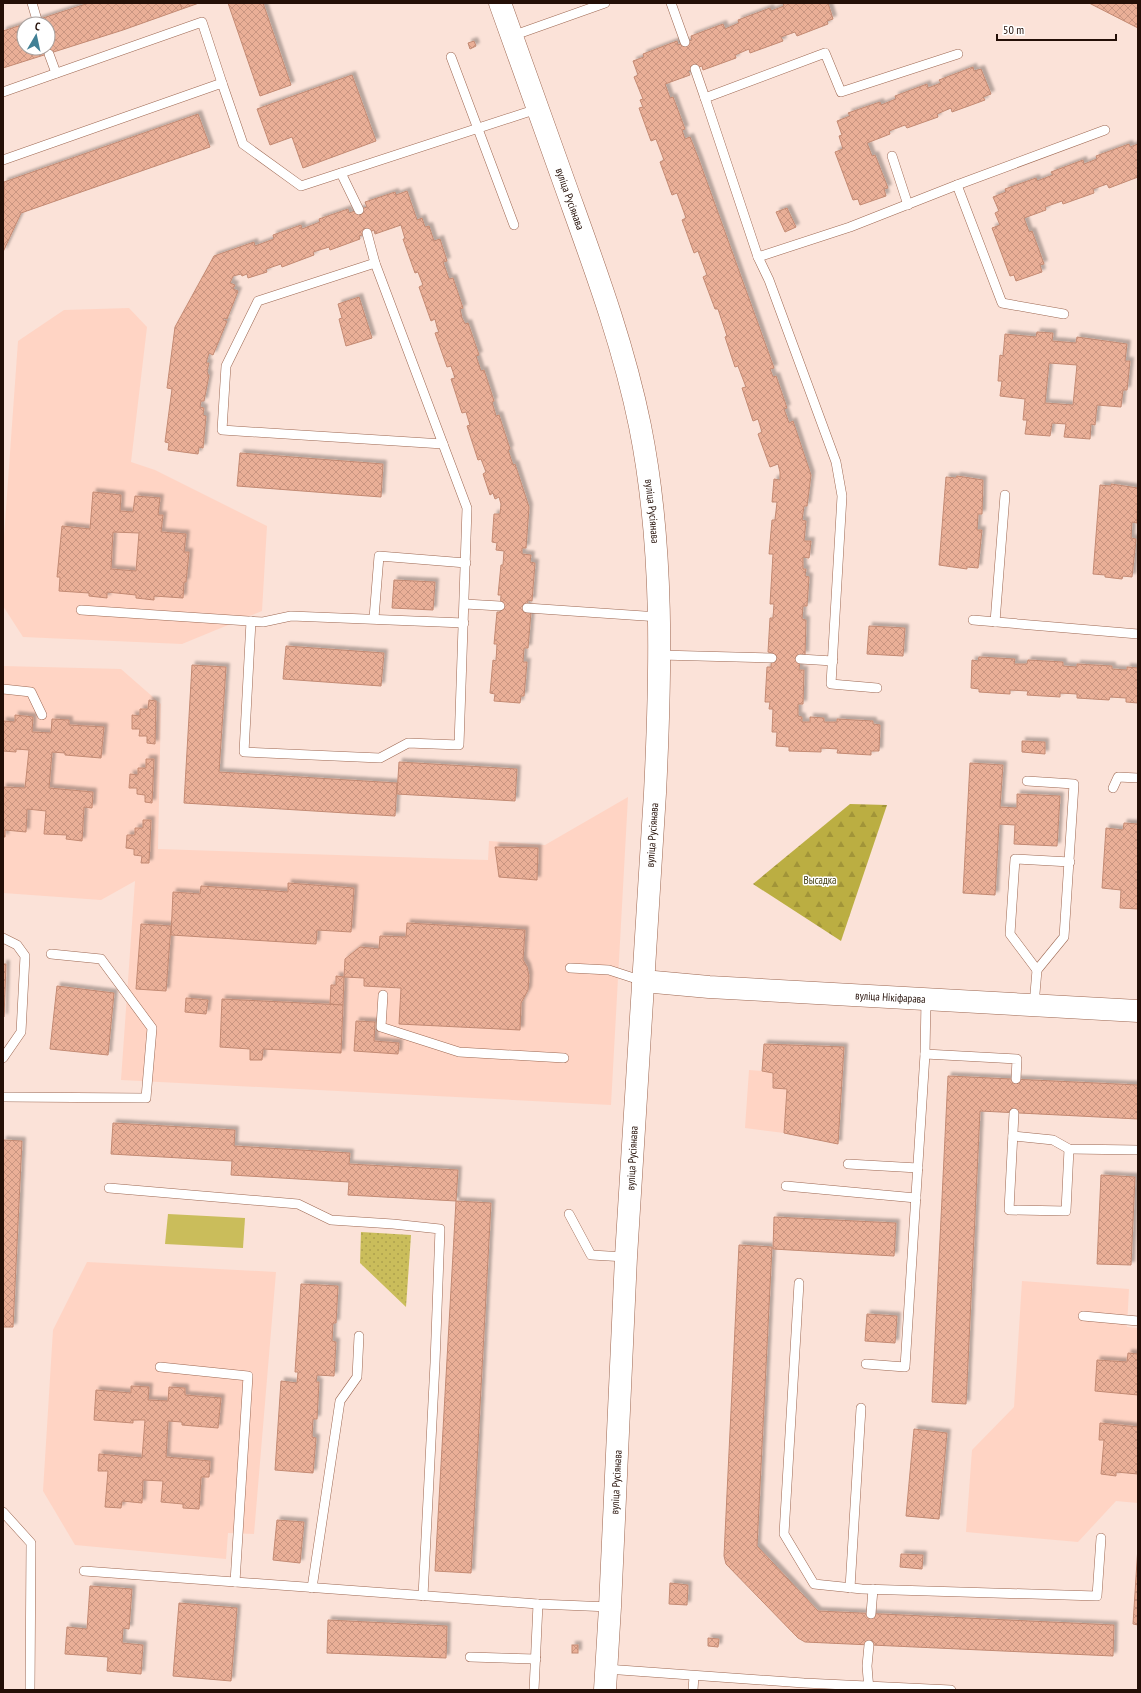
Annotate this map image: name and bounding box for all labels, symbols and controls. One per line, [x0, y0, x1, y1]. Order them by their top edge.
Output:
north arrow [16, 16, 56, 56]
scale bar [997, 16, 1116, 42]
text: С [34, 19, 41, 33]
text: 50 m [1003, 22, 1024, 37]
street label: вуліца Русіянава [553, 166, 588, 232]
street label: вуліца Русіянава [642, 478, 663, 544]
street label: вуліца Русіянава [643, 802, 661, 868]
park label: Высадка [804, 873, 836, 887]
street label: вуліца Нікіфарава [855, 988, 926, 1006]
street label: вуліца Русіянава [623, 1125, 641, 1191]
street label: вуліца Русіянава [607, 1449, 625, 1515]

